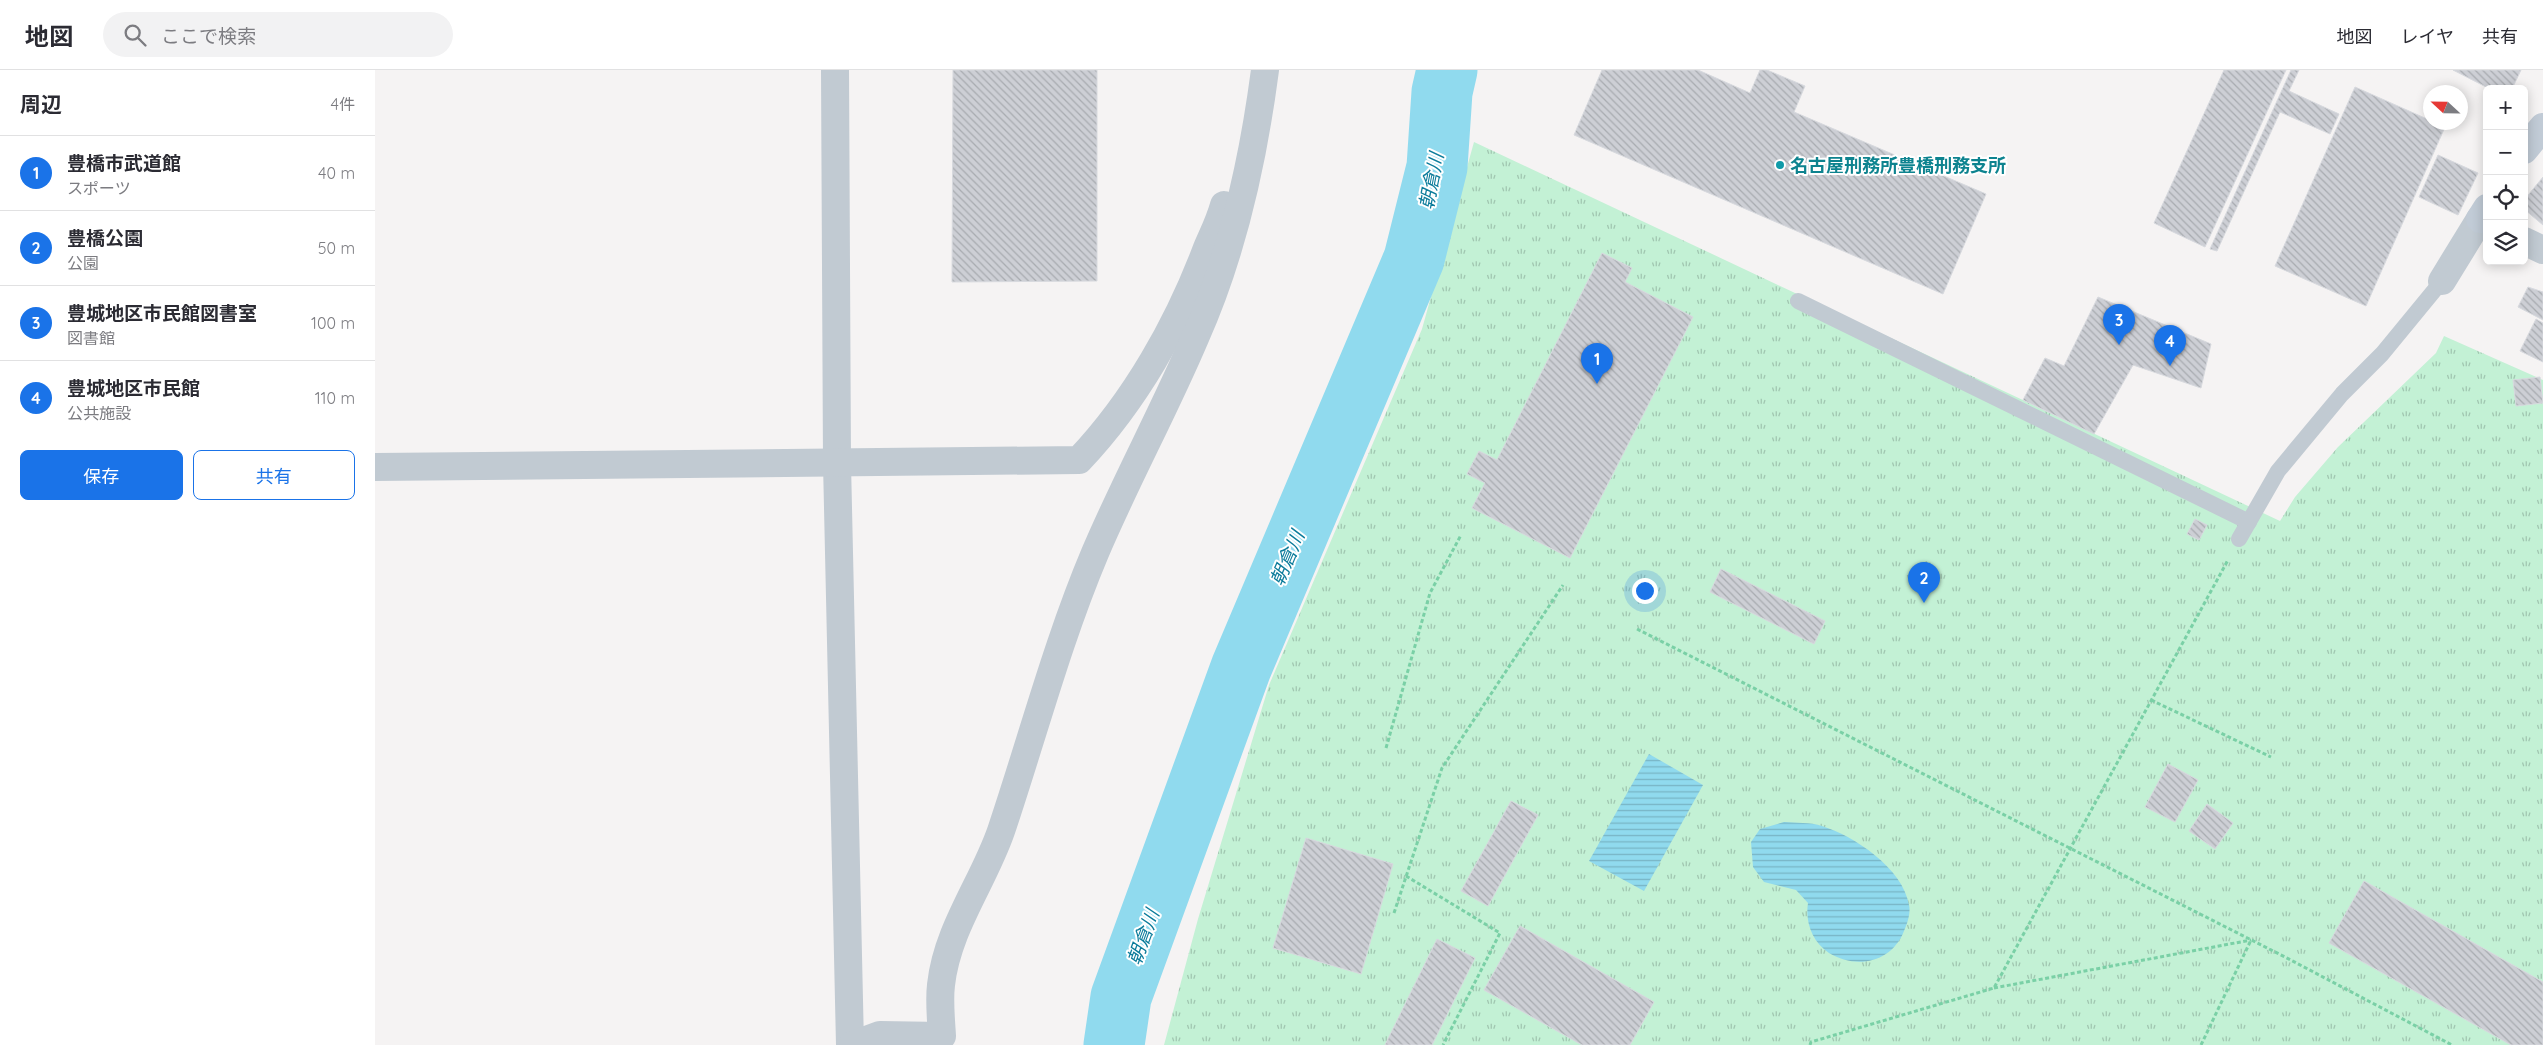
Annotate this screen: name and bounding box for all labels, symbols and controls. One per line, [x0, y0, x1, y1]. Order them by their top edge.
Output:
search box [103, 12, 453, 57]
text: 地図 [25, 21, 73, 51]
icon: search [121, 21, 149, 49]
text: ここで検索 [161, 24, 256, 48]
text: 地図 [2337, 25, 2373, 48]
text: レイヤ [2401, 25, 2454, 48]
text: 共有 [2482, 25, 2518, 48]
north arrow [2423, 85, 2468, 130]
map controls [2483, 85, 2528, 265]
button: + [2483, 85, 2528, 130]
text: 周辺 [20, 91, 62, 117]
text: 4件 [331, 94, 355, 114]
button: − [2483, 130, 2528, 175]
water label: 朝倉川 [1414, 149, 1449, 211]
text: 豊橋市武道館 [67, 151, 181, 175]
place label: 名古屋刑務所豊橋刑務支所 [1790, 154, 2006, 177]
marker: 名古屋刑務所豊橋刑務支所 [1774, 159, 1786, 171]
text: 1 [33, 163, 39, 183]
text: 40 m [318, 163, 355, 183]
button: locate [2483, 175, 2528, 220]
text: スポーツ [67, 178, 131, 198]
button: layers [2483, 220, 2528, 265]
text: 豊橋公園 [67, 226, 143, 250]
text: 2 [31, 238, 41, 258]
text: 50 m [318, 238, 355, 258]
text: 公園 [67, 253, 99, 273]
text: 豊城地区市民館図書室 [67, 301, 257, 325]
pin: 3 [2103, 304, 2135, 345]
text: 3 [32, 313, 40, 333]
text: 100 m [311, 313, 355, 333]
pin: 4 [2154, 325, 2186, 366]
text: 図書館 [67, 328, 115, 348]
pin: 1 [1581, 343, 1613, 384]
text: 豊城地区市民館 [67, 376, 200, 400]
text: 4 [31, 388, 41, 408]
text: 110 m [315, 388, 355, 408]
text: 公共施設 [67, 403, 131, 423]
button: 保存 [20, 450, 183, 500]
button: 共有 [193, 450, 355, 500]
water label: 朝倉川 [1265, 525, 1310, 589]
pin: 2 [1908, 562, 1940, 603]
your location [1632, 578, 1658, 604]
water label: 朝倉川 [1122, 904, 1165, 968]

